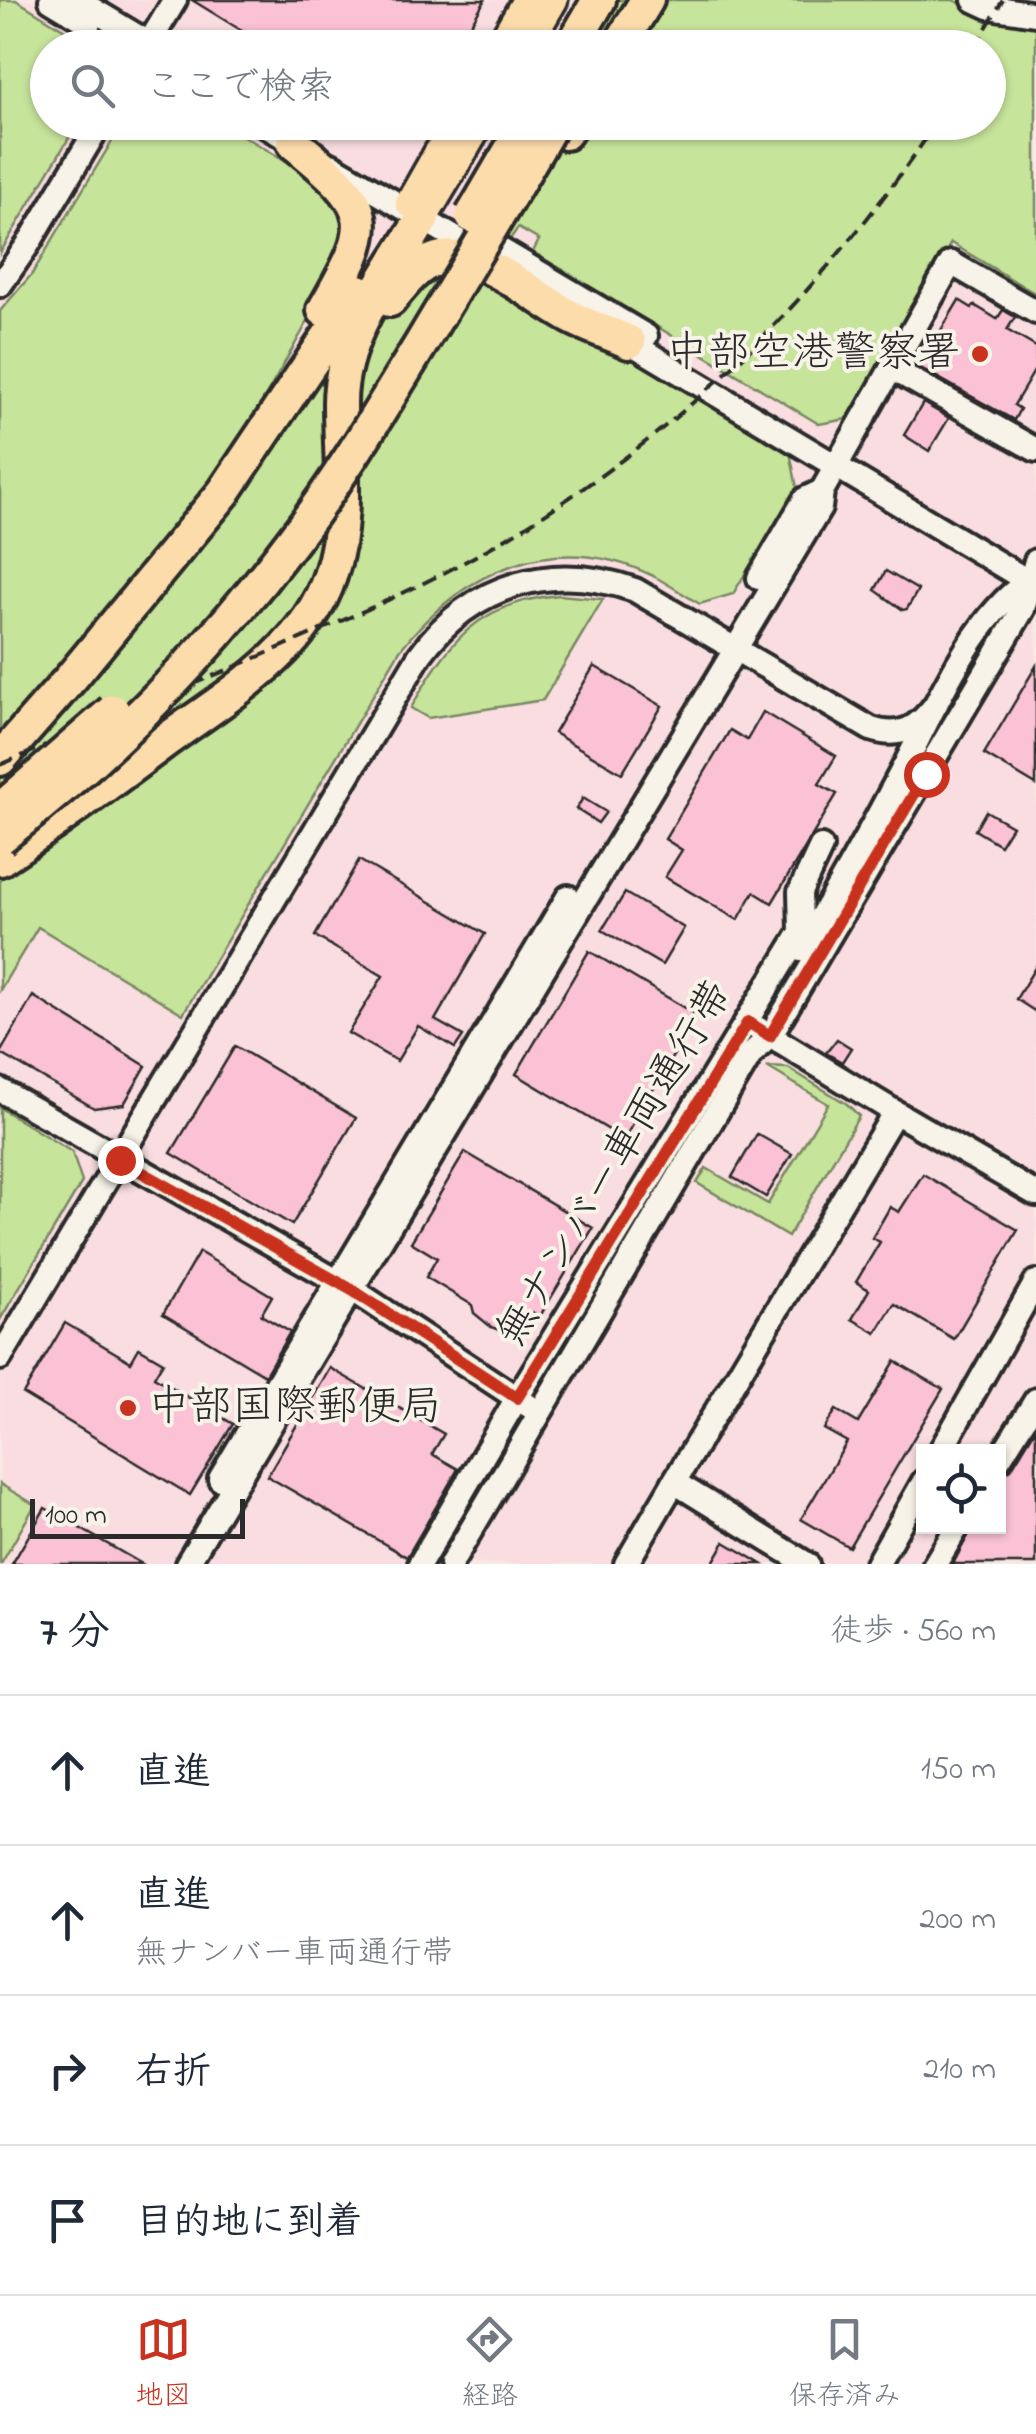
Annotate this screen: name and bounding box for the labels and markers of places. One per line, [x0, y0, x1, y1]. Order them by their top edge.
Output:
place label: 中部空港警察署 [666, 324, 960, 385]
marker: 中部空港警察署 [969, 343, 991, 365]
place label: 中部国際郵便局 [148, 1378, 442, 1439]
marker: 中部国際郵便局 [117, 1397, 139, 1419]

